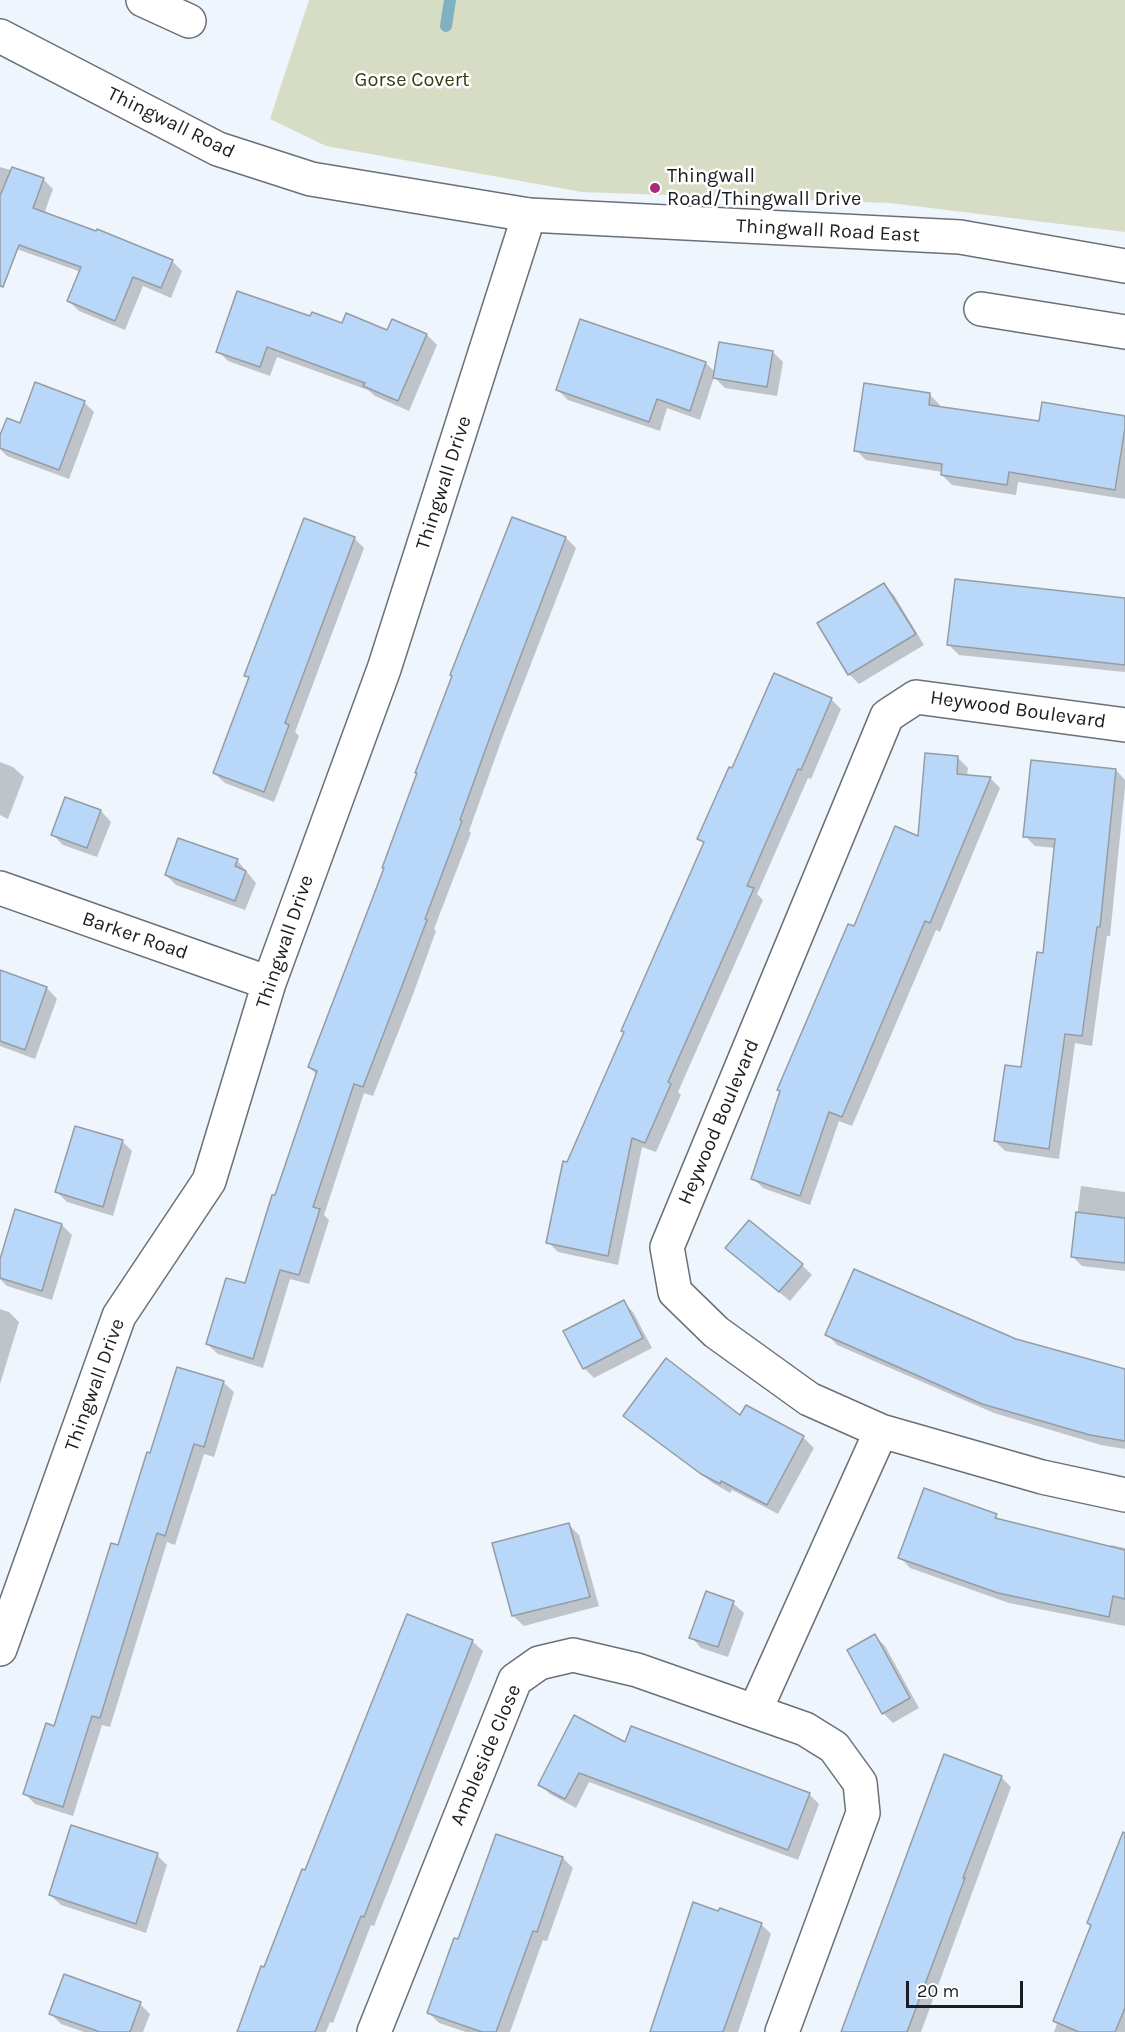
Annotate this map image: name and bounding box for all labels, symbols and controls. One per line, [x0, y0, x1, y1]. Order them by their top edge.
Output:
park label: Gorse Covert [355, 68, 469, 92]
street label: Thingwall Road [103, 82, 239, 164]
place label: Thingwall Road/Thingwall Drive [667, 164, 861, 211]
marker: Thingwall Road/Thingwall Drive [648, 181, 662, 195]
street label: Thingwall Road East [736, 214, 920, 248]
street label: Thingwall Drive [411, 413, 477, 553]
street label: Heywood Boulevard [929, 686, 1107, 734]
street label: Thingwall Drive [251, 872, 319, 1012]
street label: Barker Road [79, 907, 191, 965]
street label: Heywood Boulevard [673, 1036, 765, 1208]
street label: Thingwall Drive [60, 1315, 130, 1455]
street label: Ambleside Close [445, 1681, 527, 1829]
scale bar [909, 1969, 1026, 2007]
text: 20 m [917, 1980, 959, 2002]

